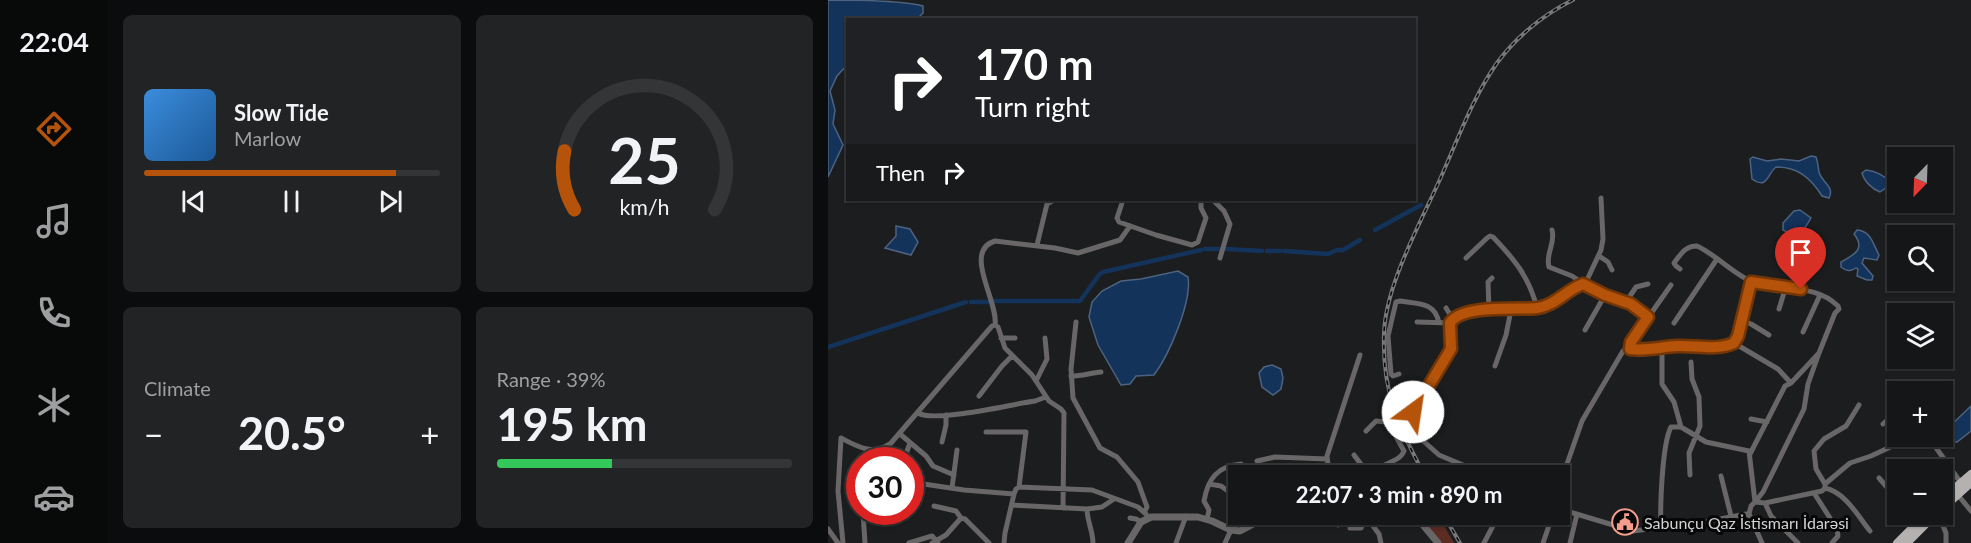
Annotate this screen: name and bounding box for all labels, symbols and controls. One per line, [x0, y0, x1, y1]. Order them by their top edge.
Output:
text: 22:04 [19, 25, 89, 58]
text: 170 m [975, 39, 1093, 89]
icon: right [876, 42, 954, 120]
text: Turn right [975, 90, 1090, 123]
text: Slow Tide [234, 99, 329, 126]
icon: directions [33, 108, 75, 150]
text: 25 [608, 123, 680, 198]
text: Marlow [234, 126, 301, 150]
north arrow [1887, 147, 1953, 213]
map controls [1887, 147, 1953, 525]
icon: right [937, 156, 970, 189]
text: Then [876, 159, 925, 186]
icon: previous [177, 185, 210, 218]
icon: pause [275, 185, 308, 218]
icon: next [374, 185, 407, 218]
text: km/h [619, 195, 669, 221]
icon: music [33, 200, 75, 242]
button: search [1887, 225, 1953, 291]
pin [1775, 227, 1826, 289]
icon: arrive [1784, 236, 1817, 269]
icon: phone [33, 292, 75, 334]
button: layers [1887, 303, 1953, 369]
text: Range · 39% [497, 367, 605, 391]
text: Climate [144, 376, 211, 400]
position arrow [1381, 380, 1445, 444]
button: + [1887, 381, 1953, 447]
icon: climate [33, 384, 75, 426]
text: 195 km [497, 397, 647, 451]
text: 20.5° [238, 406, 346, 460]
text: − [144, 414, 163, 454]
text: + [420, 414, 440, 454]
speed limit sign: 30 [846, 447, 924, 525]
button: − [1887, 459, 1953, 525]
icon: car [33, 476, 75, 518]
text: 22:07 · 3 min · 890 m [1296, 481, 1502, 508]
public building icon: Sabunçu Qaz İstismarı İdarəsi [1610, 507, 1640, 537]
place label: Sabunçu Qaz İstismarı İdarəsi [1644, 513, 1849, 532]

